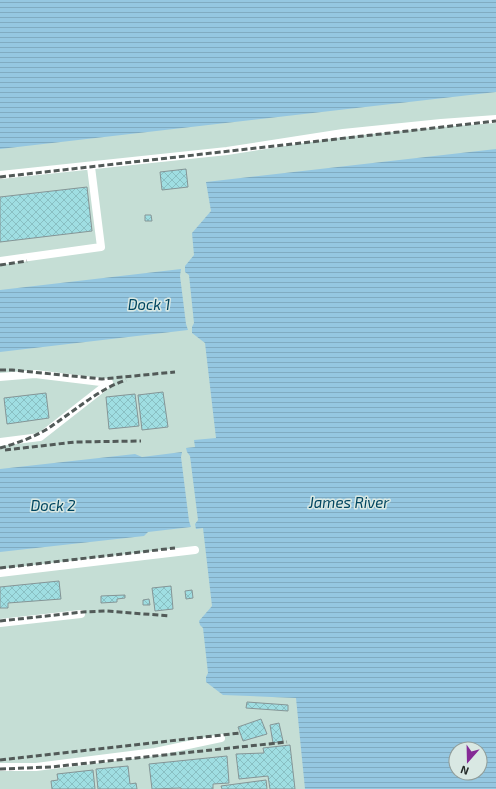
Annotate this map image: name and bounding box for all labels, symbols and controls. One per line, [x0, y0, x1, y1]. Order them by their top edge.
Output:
water label: Dock 1 [128, 295, 170, 313]
water label: James River [308, 493, 390, 511]
water label: Dock 2 [30, 496, 76, 514]
north arrow [448, 741, 488, 781]
text: N [458, 763, 470, 778]

